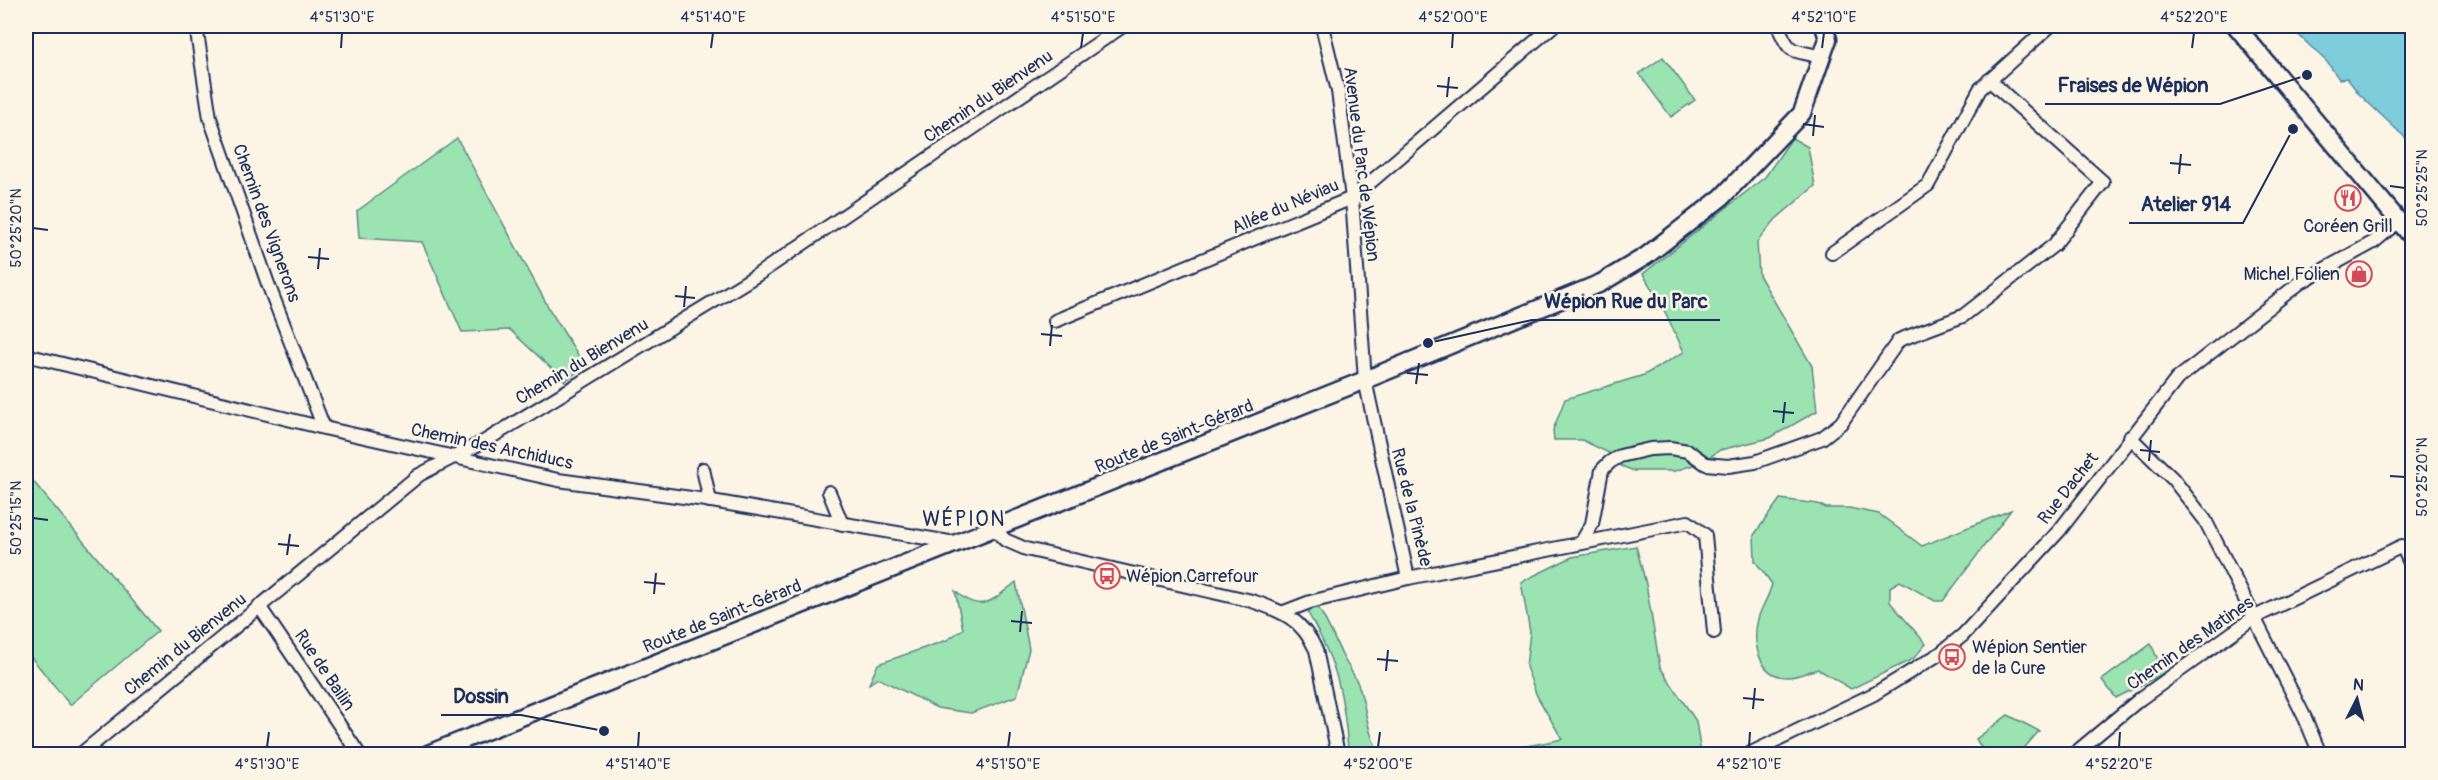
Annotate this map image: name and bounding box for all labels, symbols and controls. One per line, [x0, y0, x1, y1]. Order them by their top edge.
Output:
text: 4°51'30"E [310, 8, 375, 27]
text: 4°51'40"E [680, 8, 746, 27]
text: 4°51'50"E [1051, 8, 1115, 27]
text: 4°52'00"E [1418, 8, 1488, 27]
text: 4°52'10"E [1792, 8, 1857, 27]
text: 4°52'20"E [2160, 8, 2228, 27]
street label: Chemin du Bienvenu [919, 45, 1057, 148]
street label: Avenue du Parc de Wépion [1338, 65, 1385, 263]
callout: Fraises de Wépion [2045, 66, 2220, 104]
text: Fraises de Wépion [2058, 73, 2208, 98]
street label: Chemin des Vignerons [227, 141, 306, 305]
text: 50°25'25"N [2413, 149, 2432, 227]
street label: Allée du Néviau [1228, 174, 1342, 239]
restaurant icon: Coréen Grill [2333, 183, 2363, 213]
callout: Atelier 914 [2129, 185, 2243, 223]
text: 50°25'20"N [7, 188, 26, 268]
text: Atelier 914 [2141, 192, 2232, 217]
place label: Coréen Grill [2303, 215, 2393, 238]
shop icon: Michel Folien [2344, 259, 2374, 289]
place label: Michel Folien [2243, 263, 2340, 286]
callout: Wépion Rue du Parc [1532, 282, 1720, 320]
text: Wépion Rue du Parc [1544, 289, 1708, 314]
street label: Chemin du Bienvenu [512, 313, 653, 410]
street label: Route de Saint-Gérard [1092, 394, 1257, 479]
street label: Chemin des Archiducs [409, 418, 575, 475]
text: 50°25'20"N [2413, 437, 2432, 517]
street label: Rue de la Pinède [1386, 446, 1437, 569]
street label: Rue Dachet [2033, 447, 2104, 529]
text: 50°25'15"N [7, 481, 26, 555]
district label: WÉPION [922, 506, 1006, 533]
bus stop icon: Wépion Carrefour [1092, 561, 1122, 591]
place label: Wépion Carrefour [1126, 565, 1259, 588]
street label: Route de Saint-Gérard [640, 574, 805, 659]
street label: Chemin du Bienvenu [119, 588, 251, 701]
street label: Chemin des Matines [2123, 591, 2258, 696]
street label: Rue de Bailin [289, 625, 360, 715]
place label: Wépion Sentier de la Cure [1972, 636, 2088, 680]
bus stop icon: Wépion Sentier de la Cure [1937, 642, 1967, 672]
north arrow [2327, 669, 2387, 729]
text: N [2352, 675, 2365, 696]
callout: Dossin [441, 677, 521, 715]
text: Dossin [453, 684, 509, 709]
text: 4°51'30"E [235, 755, 300, 774]
text: 4°51'40"E [605, 755, 671, 774]
text: 4°51'50"E [976, 755, 1040, 774]
text: 4°52'00"E [1343, 755, 1413, 774]
text: 4°52'10"E [1717, 755, 1782, 774]
text: 4°52'20"E [2085, 755, 2153, 774]

